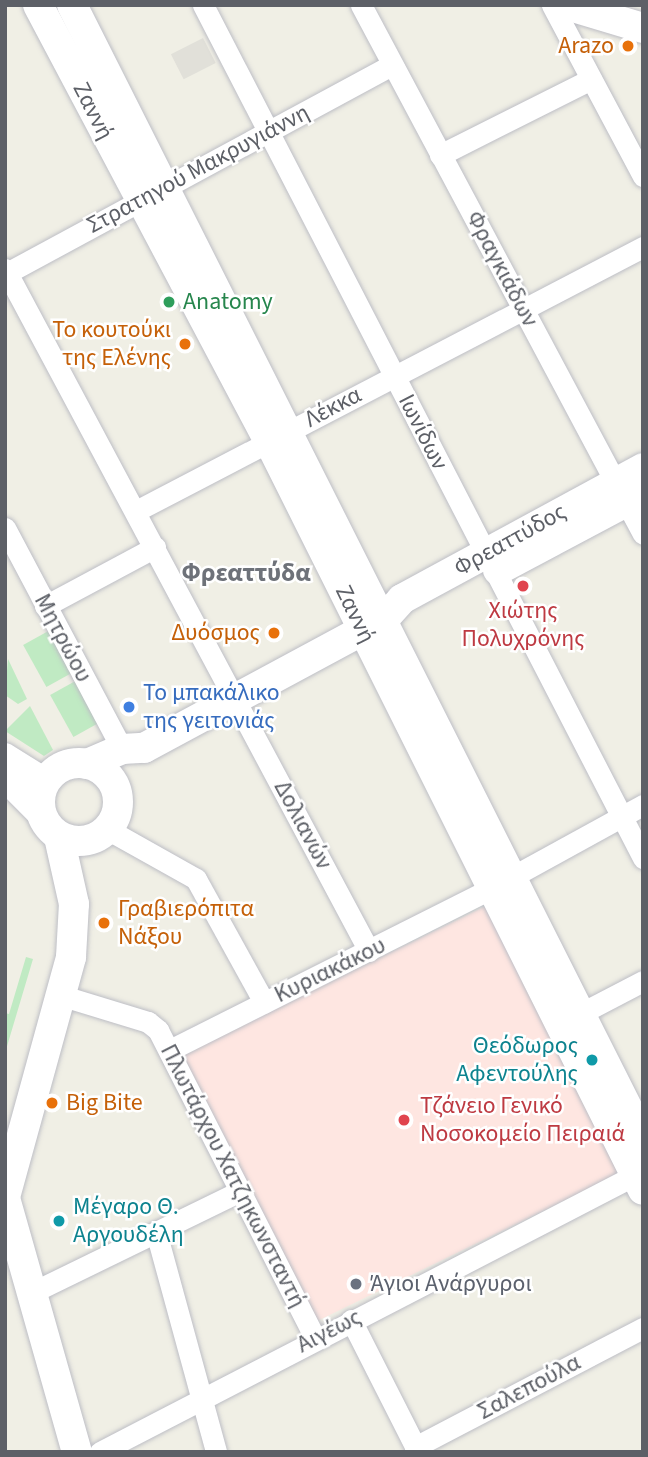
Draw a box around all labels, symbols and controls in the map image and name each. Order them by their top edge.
place label: Arazo [558,32,614,60]
marker: Arazo [620,38,636,54]
street label: Ζαννή [66,77,120,145]
street label: Στρατηγού Μακρυγιάννη [82,98,314,240]
street label: Φραγκιάδων [459,206,545,332]
place label: Anatomy [183,288,273,316]
marker: Anatomy [161,294,177,310]
place label: Το κουτούκι της Ελένης [52,316,171,372]
marker: Το κουτούκι της Ελένης [177,336,193,352]
street label: Λέκκα [300,380,366,434]
street label: Ιωνίδων [392,389,454,475]
street label: Φρεαττύδος [449,497,571,583]
district label: Φρεαττύδα [181,557,311,589]
marker: Χιώτης Πολυχρόνης [515,578,531,594]
street label: Ζαννή [329,580,381,648]
street label: Μητρώου [28,589,98,687]
place label: Χιώτης Πολυχρόνης [461,597,585,653]
place label: Δυόσμος [171,619,260,647]
marker: Δυόσμος [266,625,282,641]
place label: Το μπακάλικο της γειτονιάς [143,679,280,735]
marker: Το μπακάλικο της γειτονιάς [121,699,137,715]
street label: Δολιανών [268,776,338,874]
place label: Γραβιερόπιτα Νάξου [118,895,254,951]
marker: Γραβιερόπιτα Νάξου [96,915,112,931]
street label: Κυριακάκου [270,931,390,1009]
place label: Θεόδωρος Αφεντούλης [456,1032,578,1088]
street label: Πλωτάρχου Χατζηκωνσταντή [154,1039,312,1313]
marker: Θεόδωρος Αφεντούλης [584,1052,600,1068]
place label: Big Bite [66,1089,143,1117]
place label: Τζάνειο Γενικό Νοσοκομείο Πειραιά [420,1092,625,1148]
marker: Big Bite [44,1095,60,1111]
marker: Τζάνειο Γενικό Νοσοκομείο Πειραιά [394,1110,414,1130]
place label: Μέγαρο Θ. Αργουδέλη [73,1193,184,1249]
marker: Μέγαρο Θ. Αργουδέλη [51,1213,67,1229]
place label: Άγιοι Ανάργυροι [370,1270,532,1298]
marker: Άγιοι Ανάργυροι [348,1276,364,1292]
street label: Αιγέως [292,1303,366,1359]
street label: Σαλεπούλα [473,1348,585,1426]

